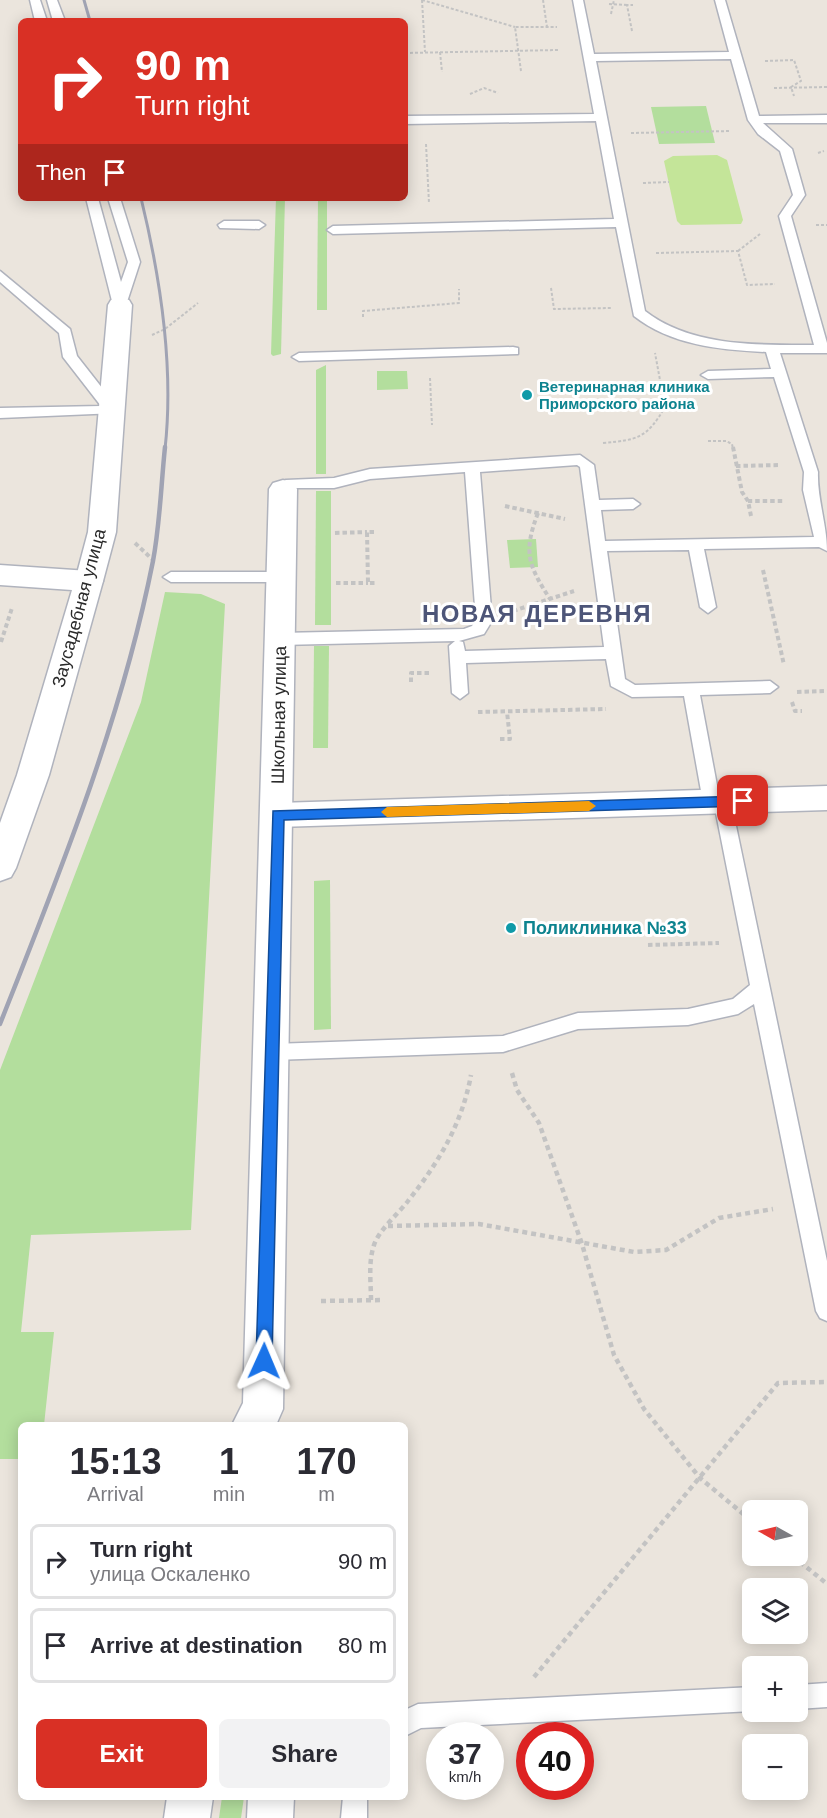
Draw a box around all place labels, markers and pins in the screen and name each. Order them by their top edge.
place label: Ветеринарная клиника Приморского района [539,378,710,412]
marker: Ветеринарная клиника Приморского района [520,388,534,402]
pin [717,775,768,826]
place label: Поликлиника №33 [523,918,687,938]
marker: Поликлиника №33 [504,921,518,935]

